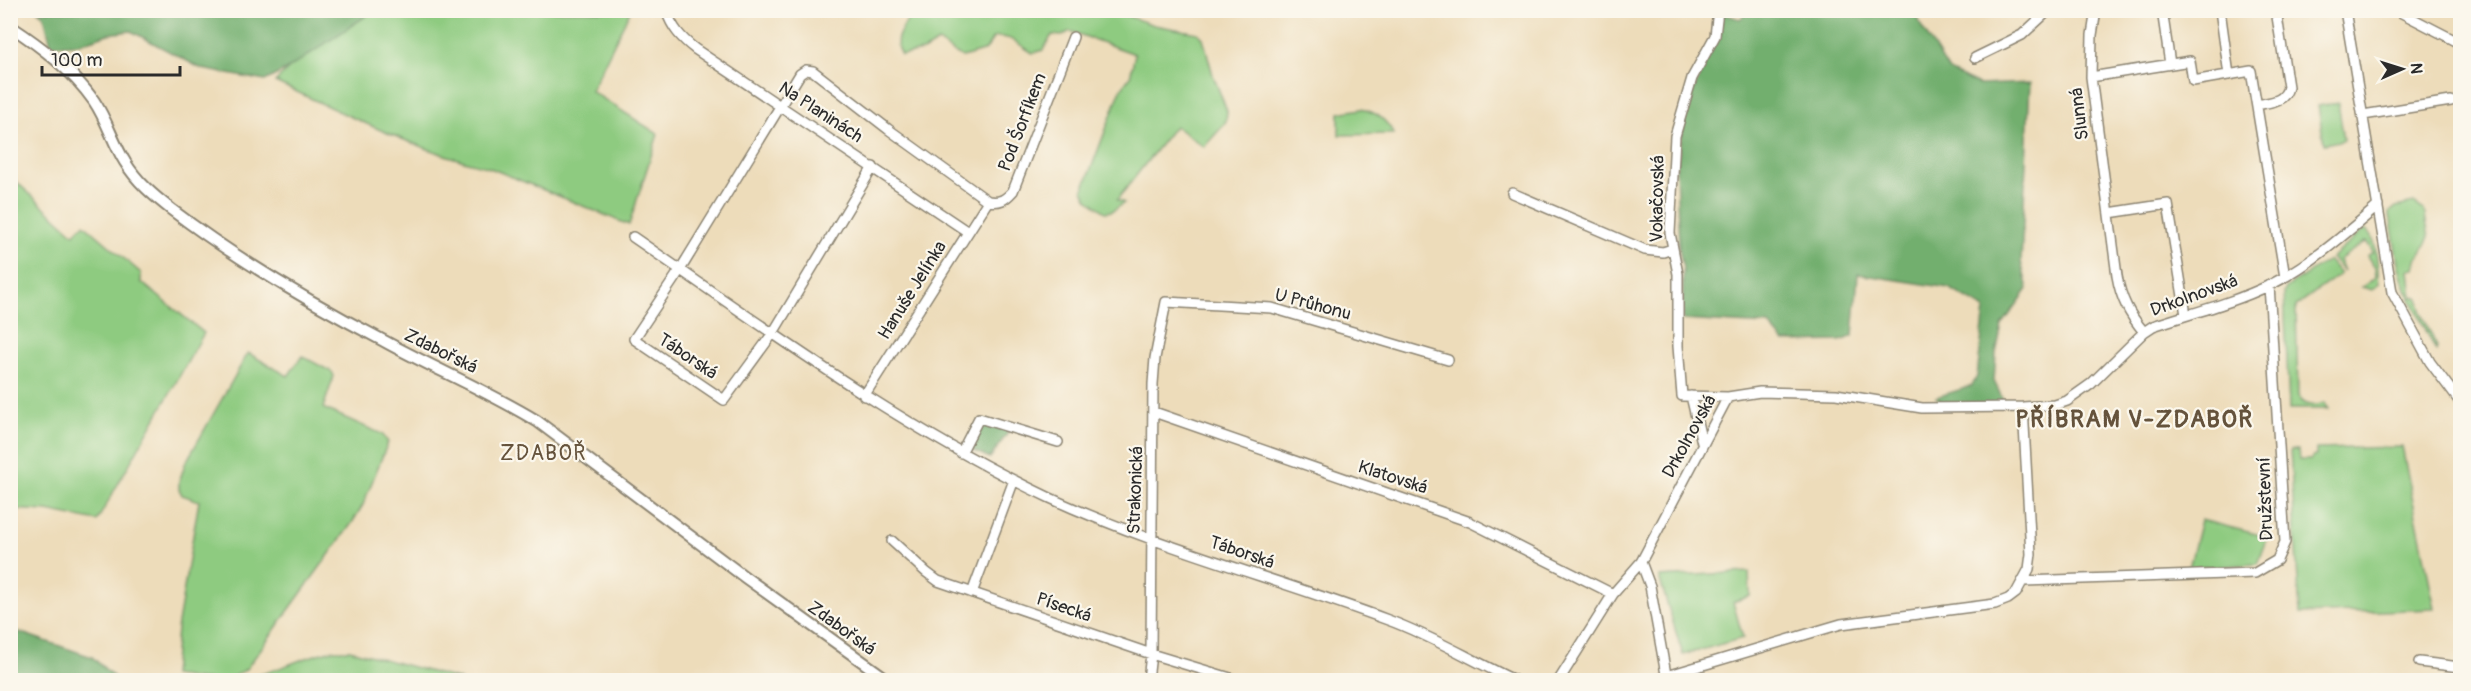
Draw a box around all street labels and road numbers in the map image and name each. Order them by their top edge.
street label: Pod Šorfíkem [992,69,1052,175]
street label: Na Planinách [774,77,867,148]
street label: Slunná [2065,86,2094,141]
street label: Vokačovská [1645,155,1670,243]
street label: Hanuše Jelínka [873,237,952,344]
street label: Drkolnovská [2147,269,2241,322]
street label: U Průhonu [1272,283,1354,326]
street label: Zdabořská [400,324,481,379]
street label: Táborská [653,328,722,385]
street label: Drkolnovská [1657,391,1722,482]
street label: Strakonická [1122,446,1149,534]
street label: Klatovská [1355,455,1431,500]
street label: Družstevní [2253,457,2278,541]
street label: Táborská [1206,531,1277,574]
street label: Písecká [1033,587,1095,628]
street label: Zdabořská [803,596,880,661]

